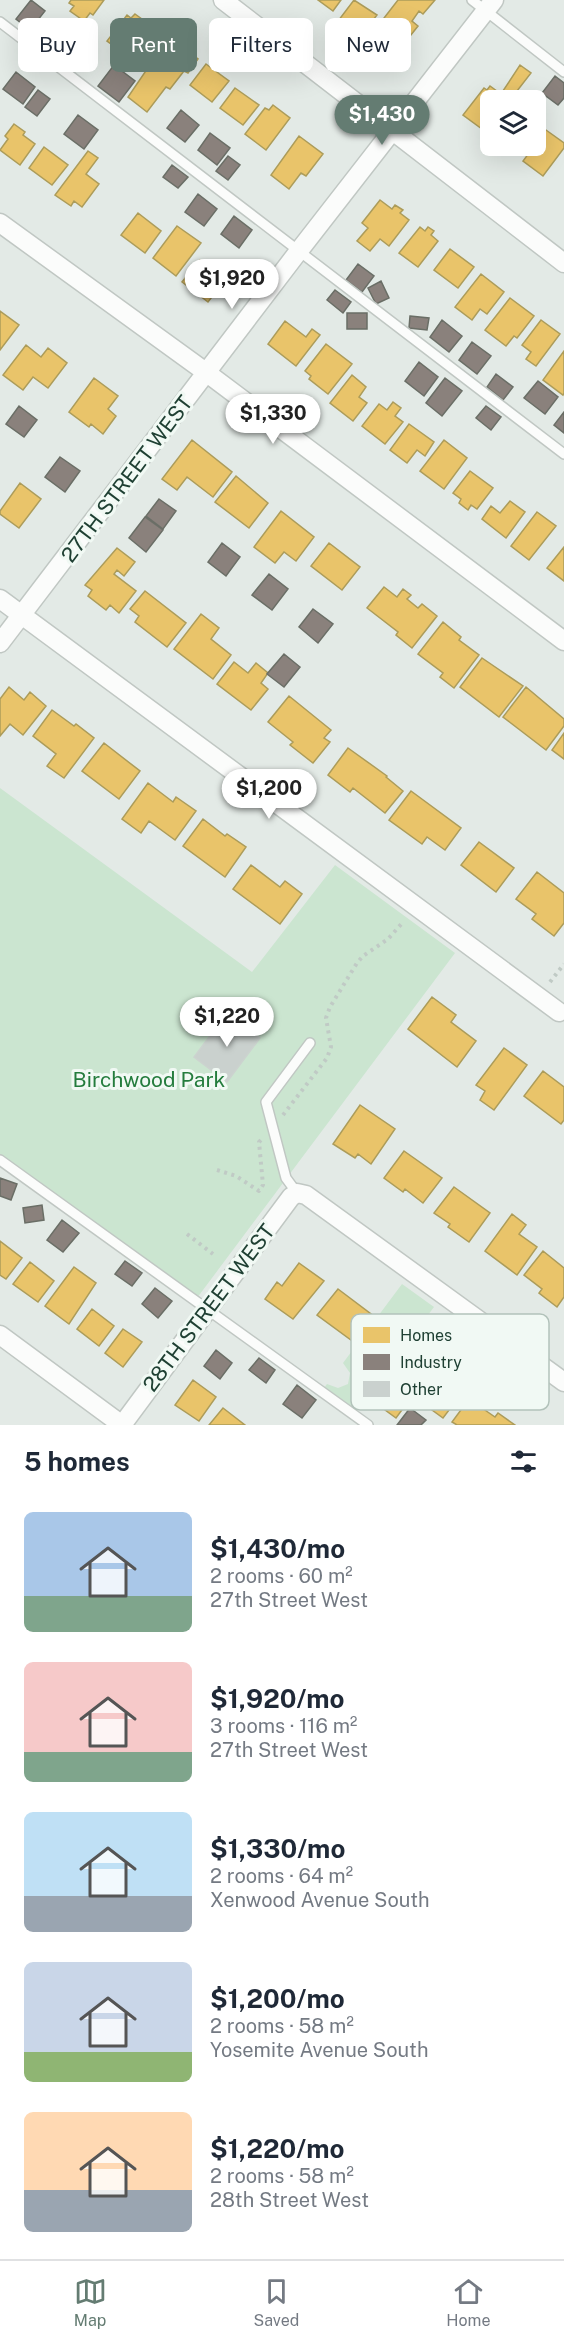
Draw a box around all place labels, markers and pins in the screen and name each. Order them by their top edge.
pin: $1,430 [333,95,431,146]
pin: $1,920 [183,259,281,310]
pin: $1,330 [224,394,322,445]
pin: $1,200 [220,769,318,820]
pin: $1,220 [178,997,276,1048]

